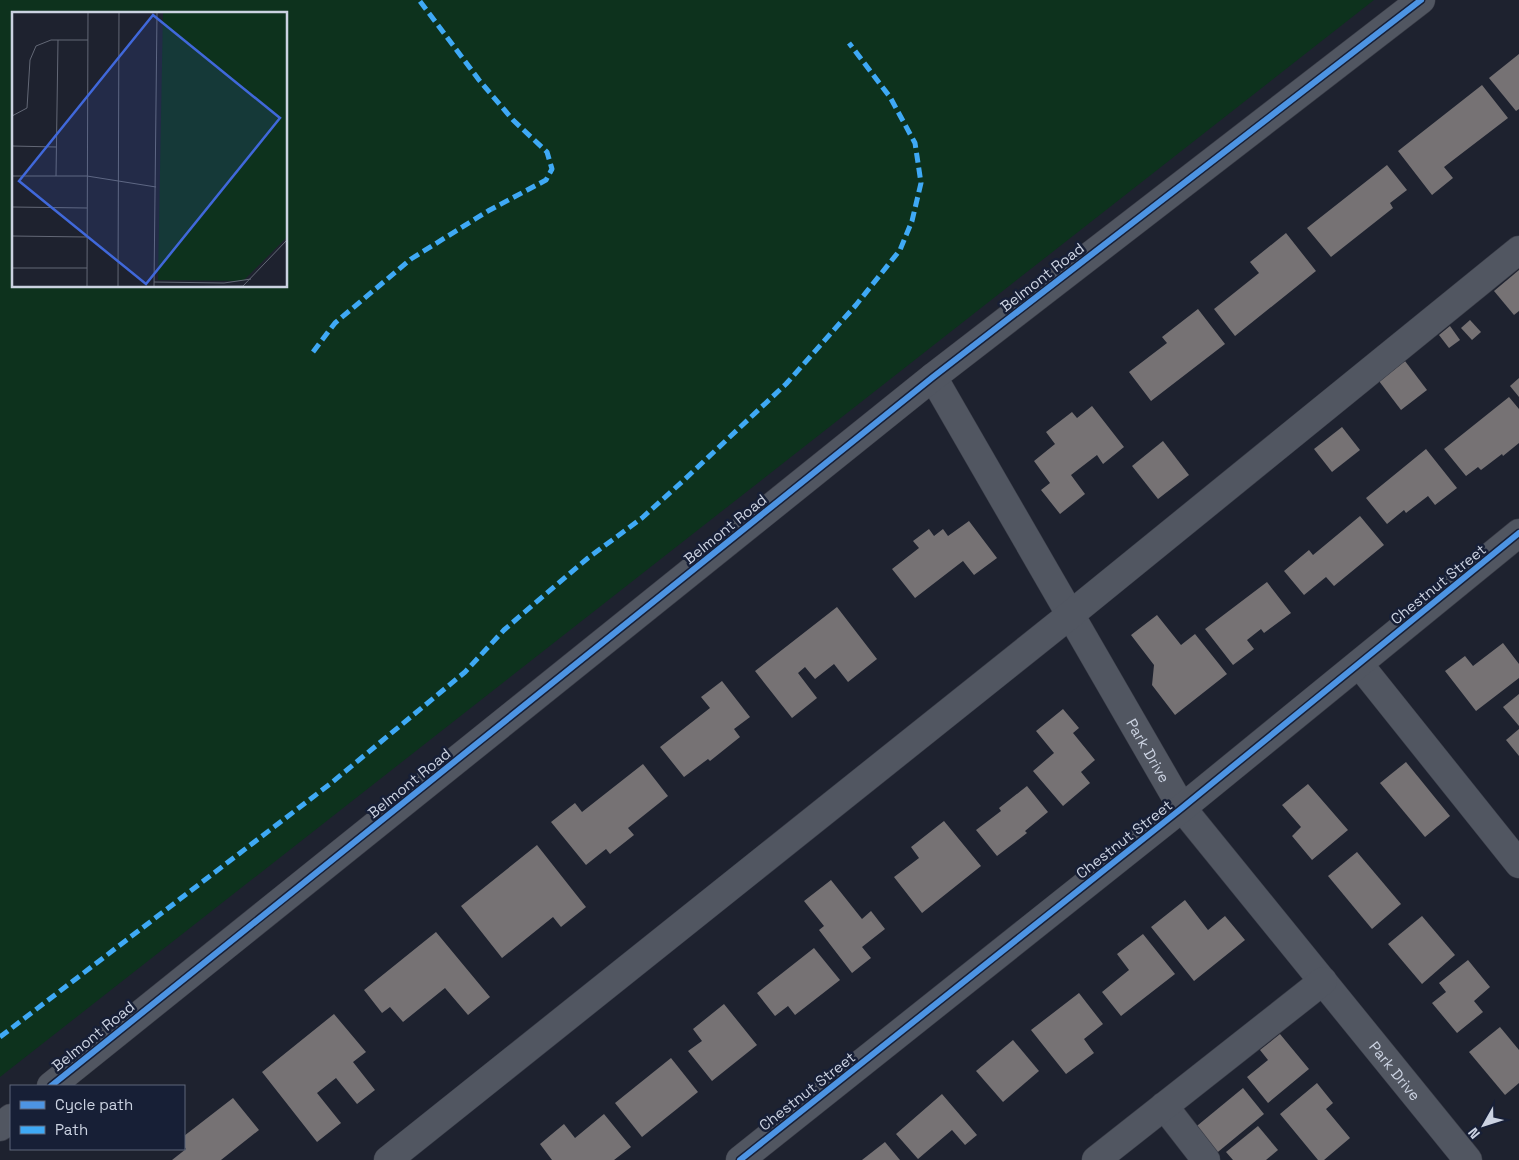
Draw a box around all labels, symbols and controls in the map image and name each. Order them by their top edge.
inset map [12,12,288,288]
street label: Belmont Road [996,238,1088,316]
street label: Belmont Road [680,490,770,568]
street label: Chestnut Street [1386,540,1490,628]
street label: Park Drive [1123,715,1175,786]
street label: Belmont Road [364,744,454,822]
street label: Chestnut Street [1072,795,1176,883]
street label: Belmont Road [48,997,138,1075]
street label: Park Drive [1366,1037,1425,1104]
street label: Chestnut Street [755,1047,859,1135]
legend [10,1085,185,1150]
text: Cycle path [55,1095,133,1114]
north arrow [1459,1100,1509,1150]
text: Path [55,1120,88,1139]
text: N [1464,1124,1484,1142]

